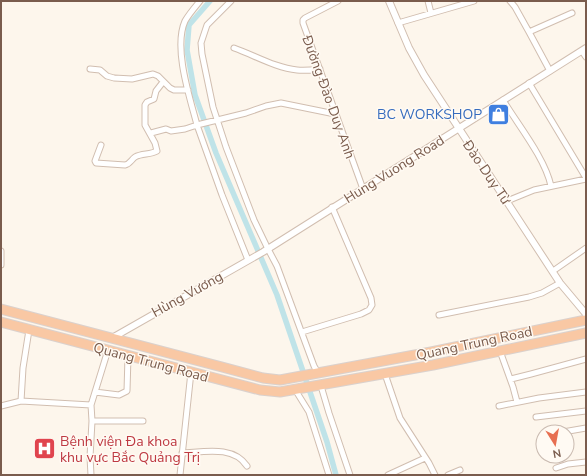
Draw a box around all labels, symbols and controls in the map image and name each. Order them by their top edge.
street label: Đường Đào Duy Anh [297,32,360,162]
shop icon: BC WORKSHOP [485,101,511,127]
place label: BC WORKSHOP [377,105,482,124]
street label: Hung Vuong Road [340,131,448,208]
street label: Đào Duy Từ [458,136,516,209]
street label: Hùng Vương [148,267,226,322]
street label: Quang Trung Road [414,322,534,365]
street label: Quang Trung Road [91,338,210,387]
north arrow [535,424,575,464]
place label: Bệnh viện Đa khoa khu vực Bắc Quảng Trị [60,432,200,467]
hospital icon: Bệnh viện Đa khoa khu vực Bắc Quảng Trị [31,436,57,462]
text: N [551,445,562,461]

